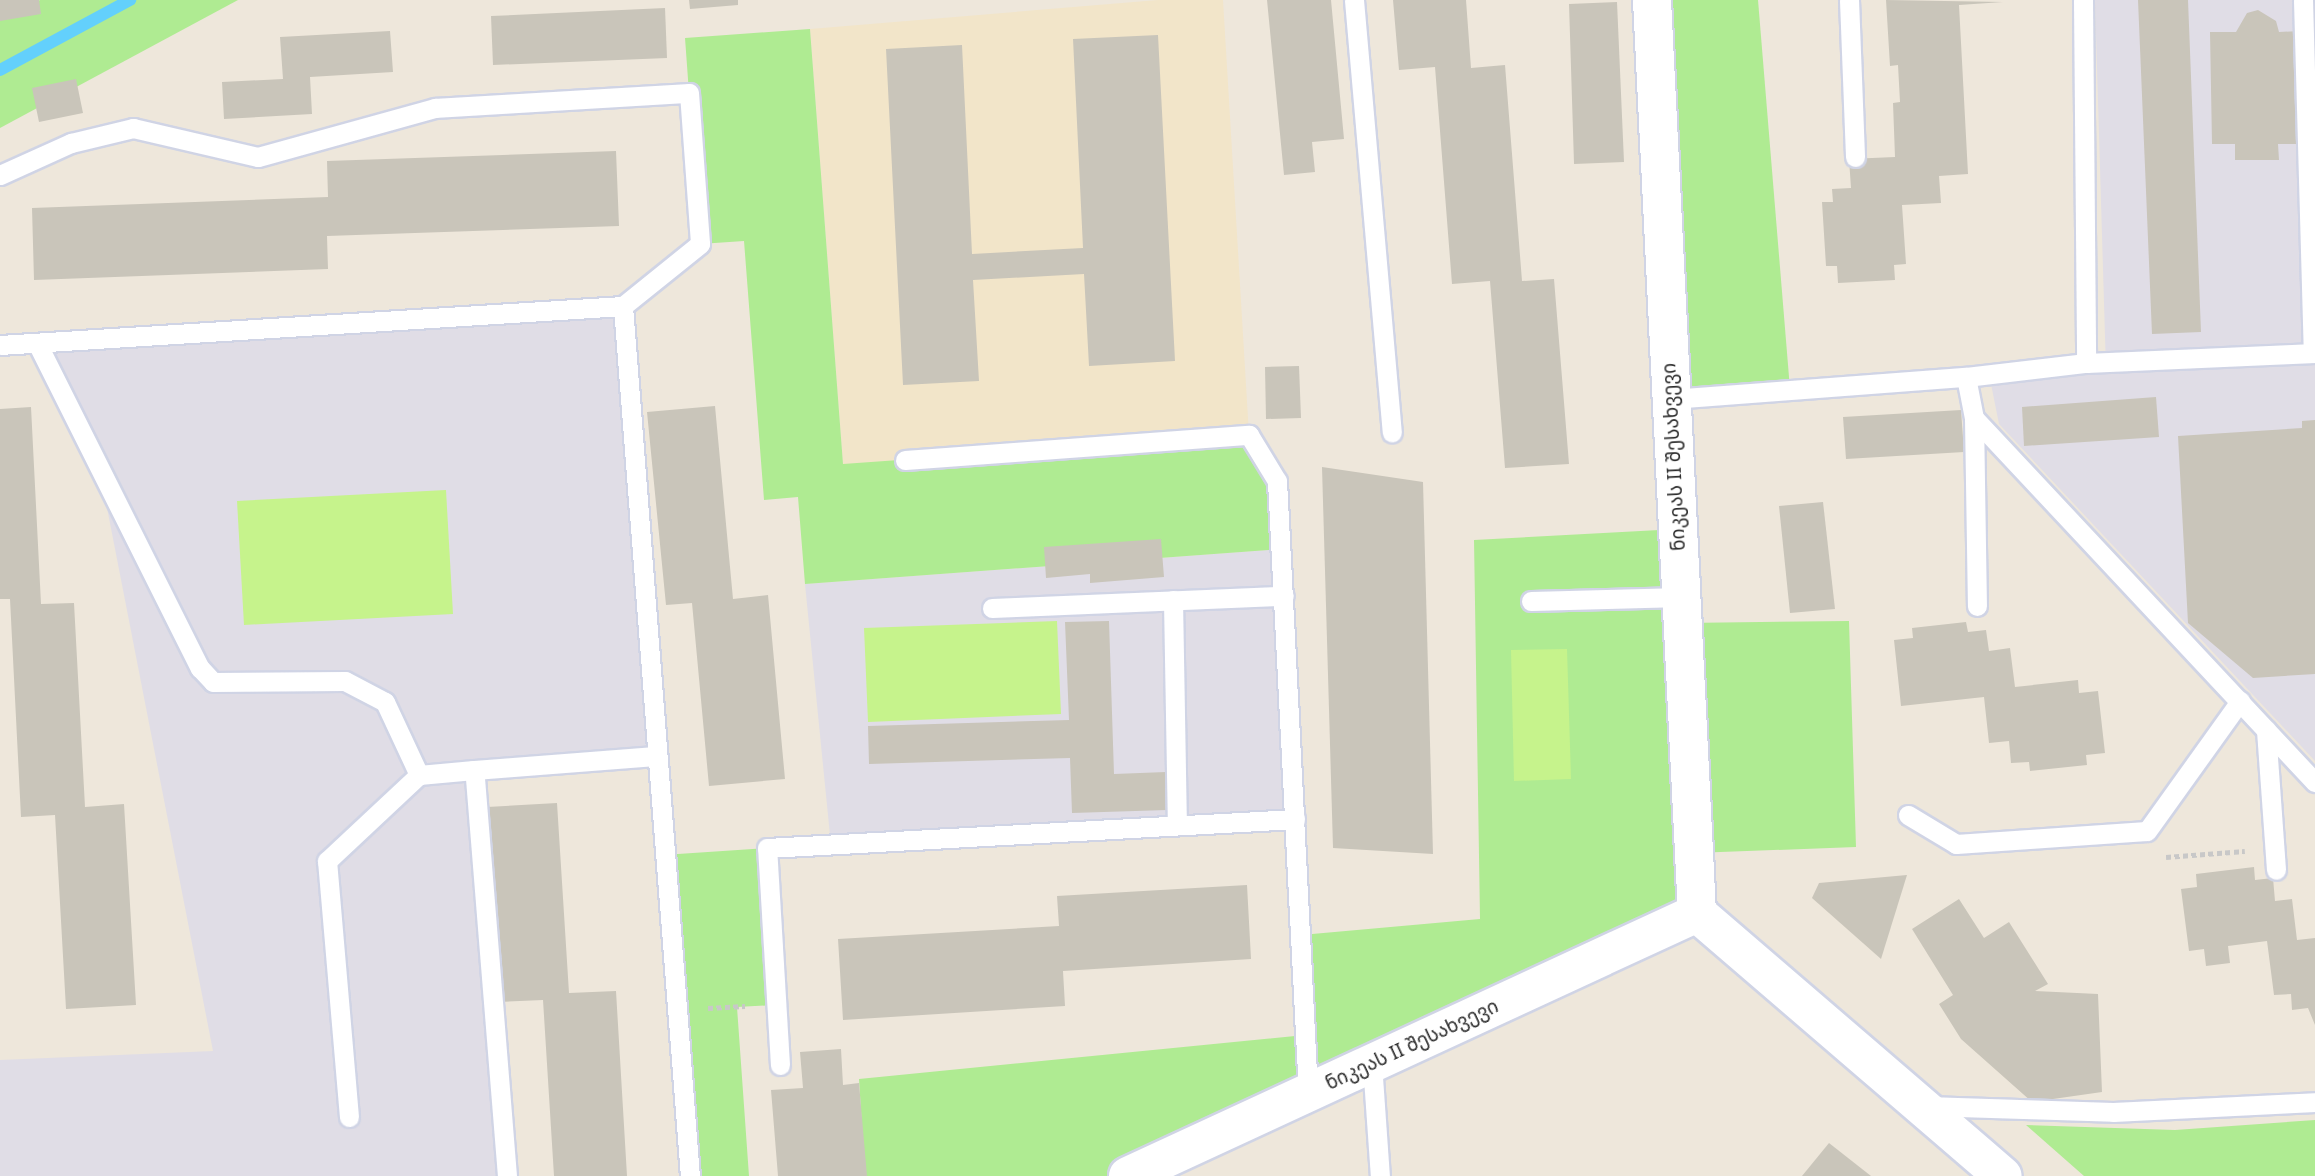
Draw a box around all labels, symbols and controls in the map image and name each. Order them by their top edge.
street label: ნიკეას II შესახვევი [1658,362,1690,552]
street label: ნიკეას II შესახვევი [1322,995,1502,1095]

